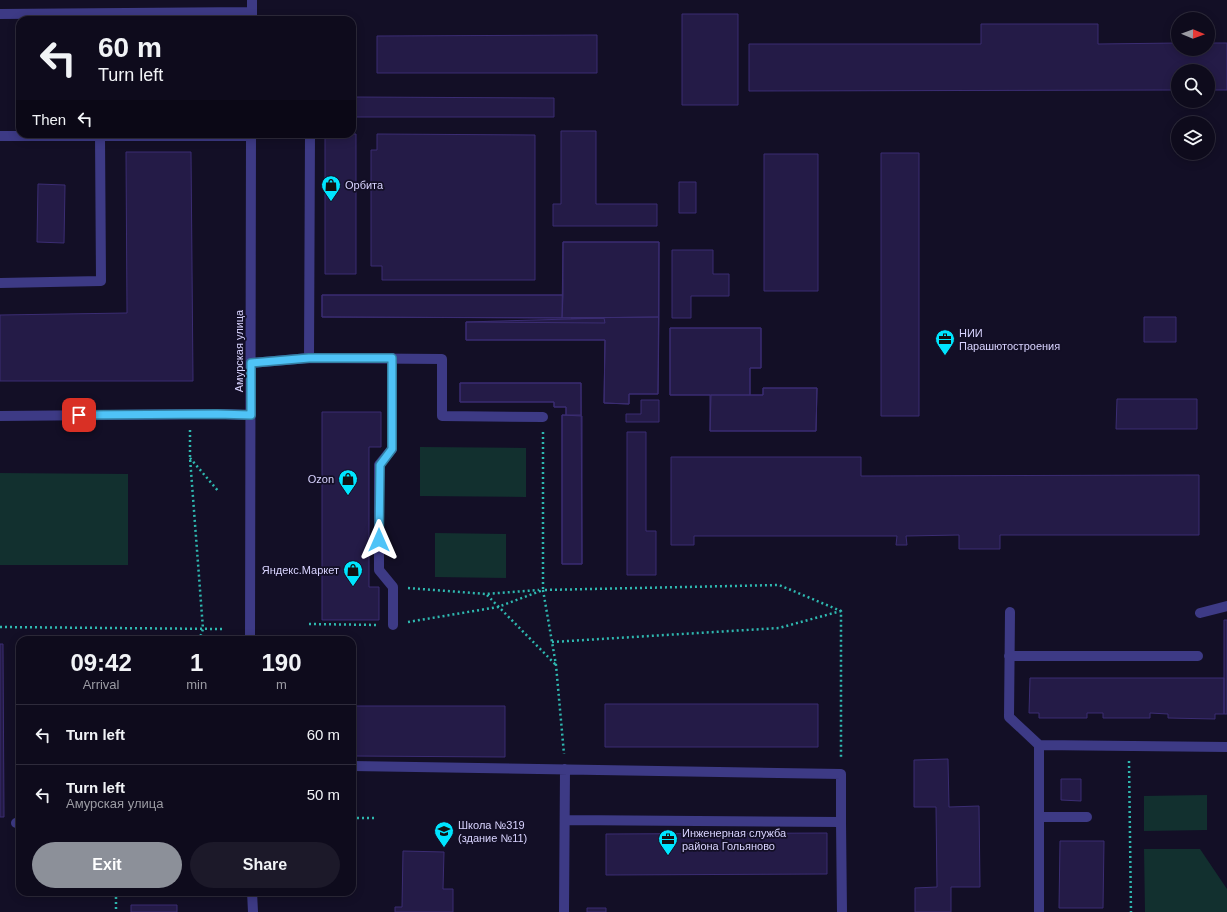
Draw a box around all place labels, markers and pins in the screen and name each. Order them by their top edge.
shop icon: Орбита [320,174,342,202]
place label: Орбита [345,179,384,191]
place label: НИИ Парашютостроения [959,327,1060,352]
office icon: НИИ Парашютостроения [934,328,956,356]
pin [62,398,96,432]
shop icon: Ozon [337,468,359,496]
place label: Ozon [308,473,334,485]
shop icon: Яндекс.Маркет [342,559,364,587]
place label: Яндекс.Маркет [262,564,339,576]
place label: Школа №319 (здание №11) [458,819,527,844]
school or university icon: Школа №319 (здание №11) [433,820,455,848]
place label: Инженерная служба района Гольяново [682,827,787,852]
office icon: Инженерная служба района Гольяново [657,828,679,856]

